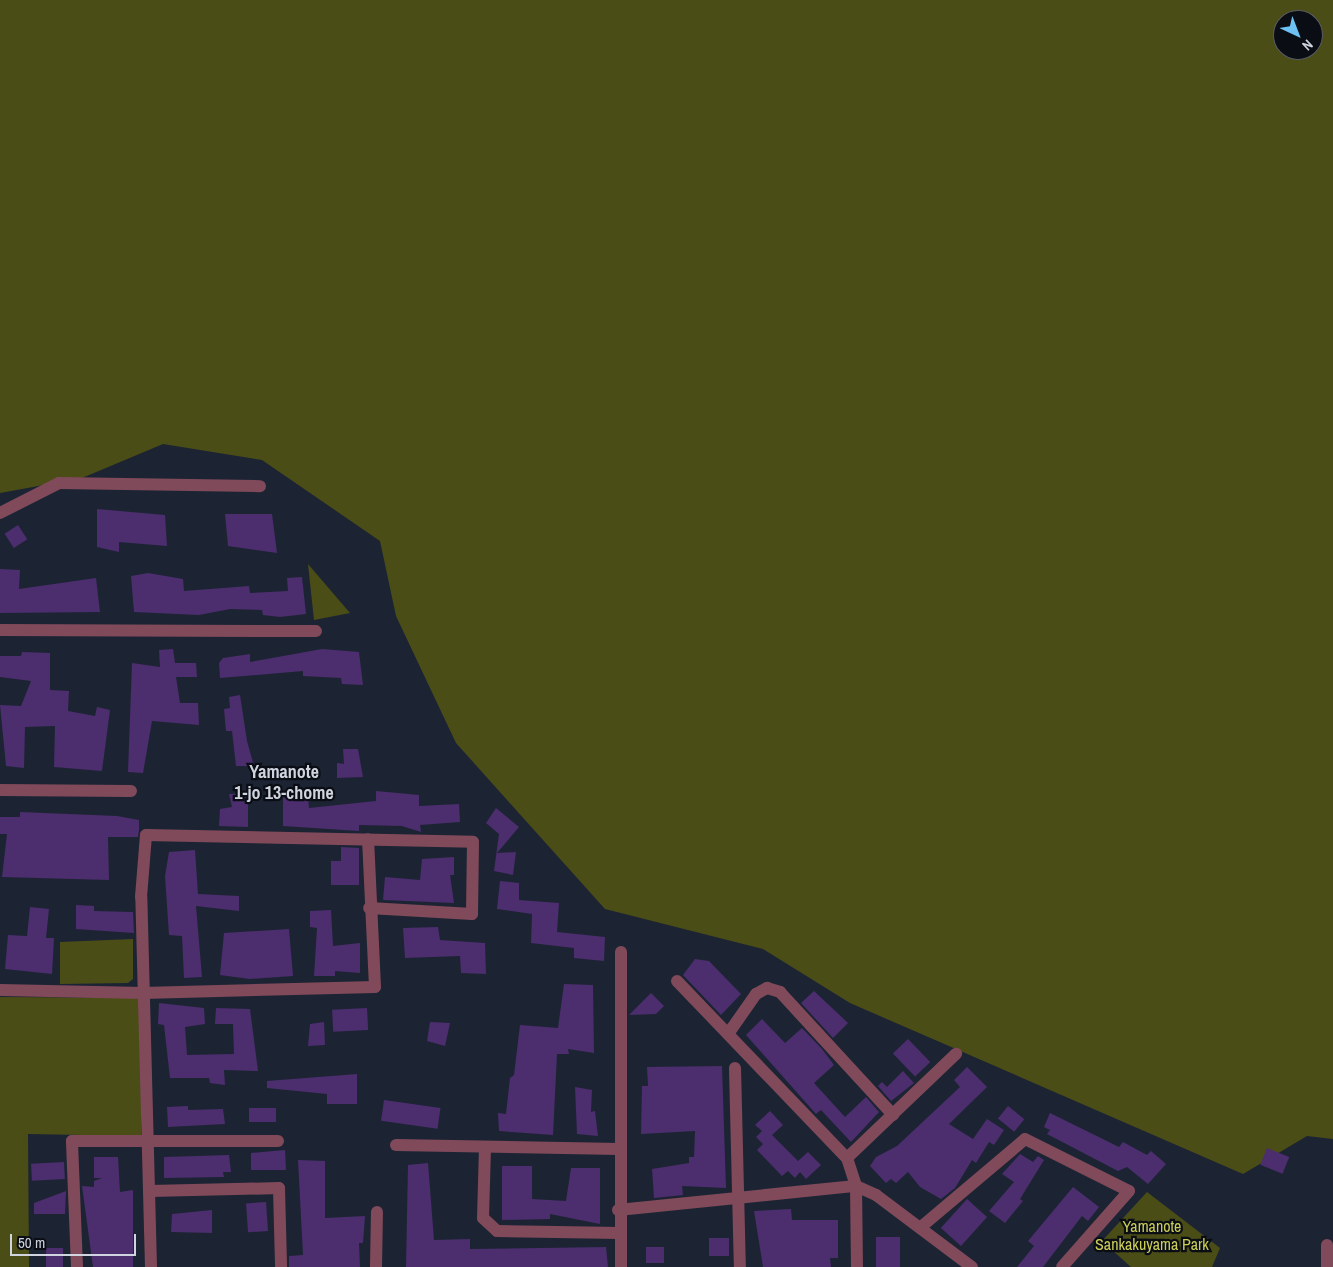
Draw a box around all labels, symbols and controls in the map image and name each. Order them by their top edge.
north arrow [1273,10,1323,60]
text: N [1298,36,1317,55]
district label: Yamanote 1-jo 13-chome [234,762,334,804]
park label: Yamanote Sankakuyama Park [1095,1216,1209,1254]
scale bar [12,1224,139,1256]
text: 50 m [18,1232,45,1253]

